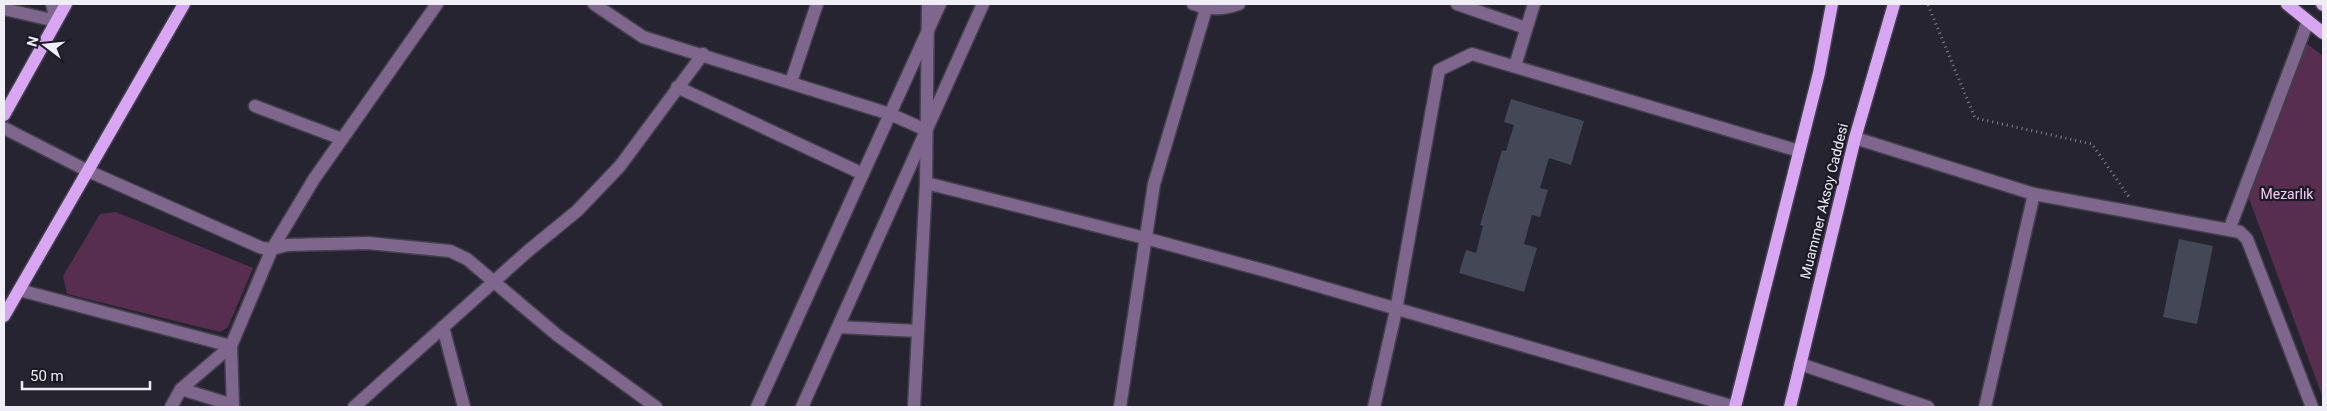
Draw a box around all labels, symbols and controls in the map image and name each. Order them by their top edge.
north arrow [20,20,70,70]
text: N [23,34,42,48]
street label: Muammer Aksoy Caddesi [1797,122,1851,280]
park label: Mezarlık [2261,186,2314,202]
scale bar [22,358,150,390]
text: 50 m [30,367,64,385]

